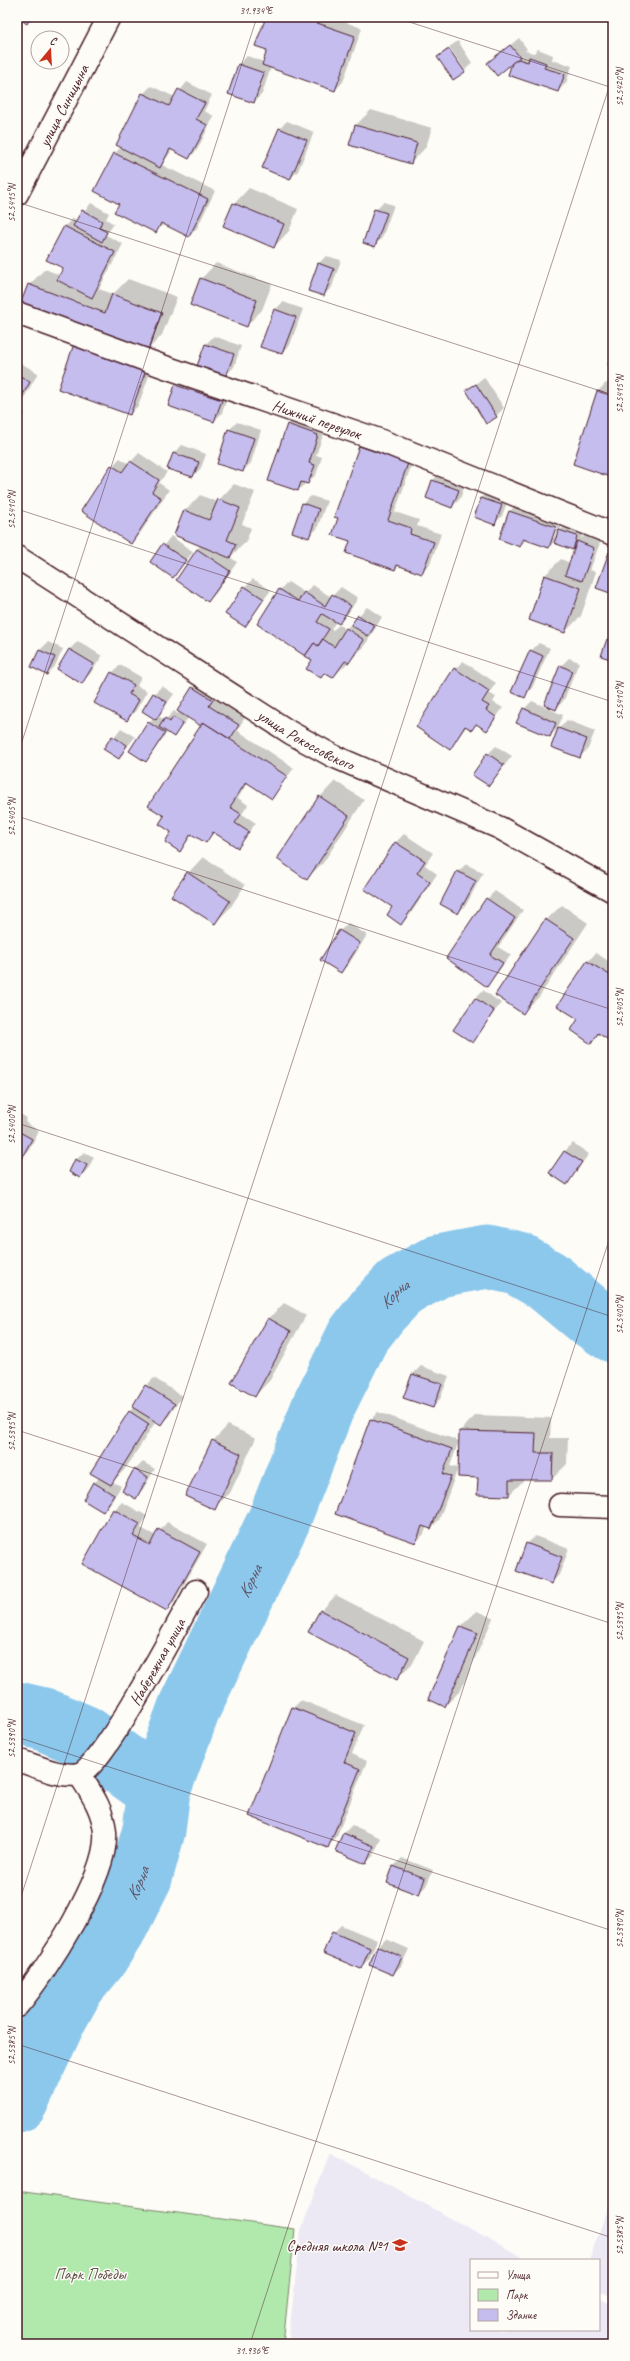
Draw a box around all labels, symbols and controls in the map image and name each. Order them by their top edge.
text: 31.934°E [240,4,274,17]
north arrow [30,30,70,70]
text: С [48,33,59,48]
street label: улица Синицына [34,60,94,151]
text: 52.5420°N [613,66,626,106]
text: 52.5415°N [5,182,18,222]
text: 52.5415°N [613,373,626,413]
street label: Нижний переулок [270,395,365,445]
text: 52.5410°N [5,489,18,529]
text: 52.5410°N [613,680,626,720]
street label: улица Рокоссовского [253,705,359,776]
text: 52.5405°N [5,796,18,836]
text: 52.5405°N [613,987,626,1027]
text: 52.5400°N [5,1104,18,1144]
water label: Корна [375,1273,414,1313]
text: 52.5400°N [613,1294,626,1334]
text: 52.5395°N [5,1411,18,1451]
water label: Корна [233,1560,268,1601]
text: 52.5395°N [613,1601,626,1641]
street label: Набережная улица [125,1614,191,1709]
text: 52.5390°N [5,1718,18,1758]
water label: Корна [121,1863,155,1903]
text: 52.5390°N [613,1908,626,1948]
text: 52.5385°N [5,2025,18,2065]
text: 52.5385°N [613,2215,626,2255]
place label: Средняя школа №1 [287,2236,389,2256]
school or university icon: Средняя школа №1 [391,2236,409,2254]
legend [470,2259,600,2331]
park label: Парк Победы [54,2264,127,2284]
text: Улица [506,2267,531,2283]
text: Парк [506,2287,529,2303]
text: Здание [506,2307,537,2323]
text: 31.936°E [236,2344,270,2357]

